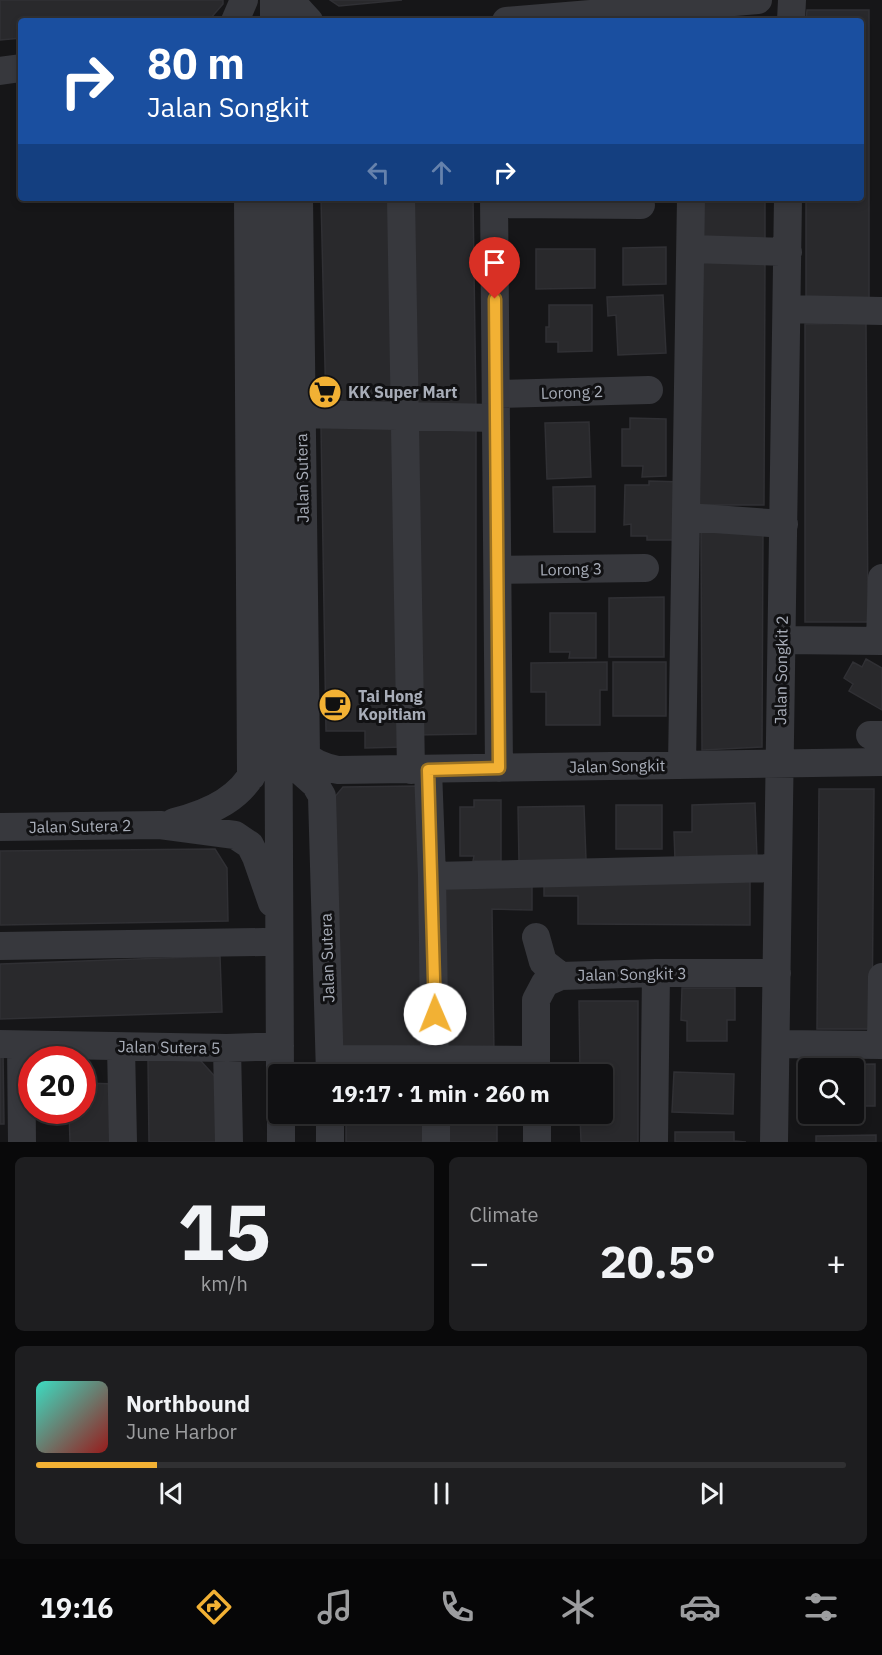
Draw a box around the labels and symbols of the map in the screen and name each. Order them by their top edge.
pin [469,237,520,299]
supermarket icon: KK Super Mart [307,374,343,410]
street label: Lorong 2 [540,381,604,403]
place label: KK Super Mart [348,382,457,402]
street label: Jalan Sutera [291,433,313,523]
street label: Lorong 3 [540,558,602,580]
street label: Jalan Songkit 2 [770,615,792,725]
place label: Tai Hong Kopitiam [358,686,426,724]
cafe icon: Tai Hong Kopitiam [317,687,353,723]
street label: Jalan Songkit [569,755,665,777]
street label: Jalan Sutera 2 [28,815,132,837]
street label: Jalan Sutera [315,912,339,1003]
street label: Jalan Songkit 3 [577,963,687,985]
position arrow [403,982,467,1046]
street label: Jalan Sutera 5 [117,1036,221,1058]
speed limit sign: 20 [18,1046,96,1124]

